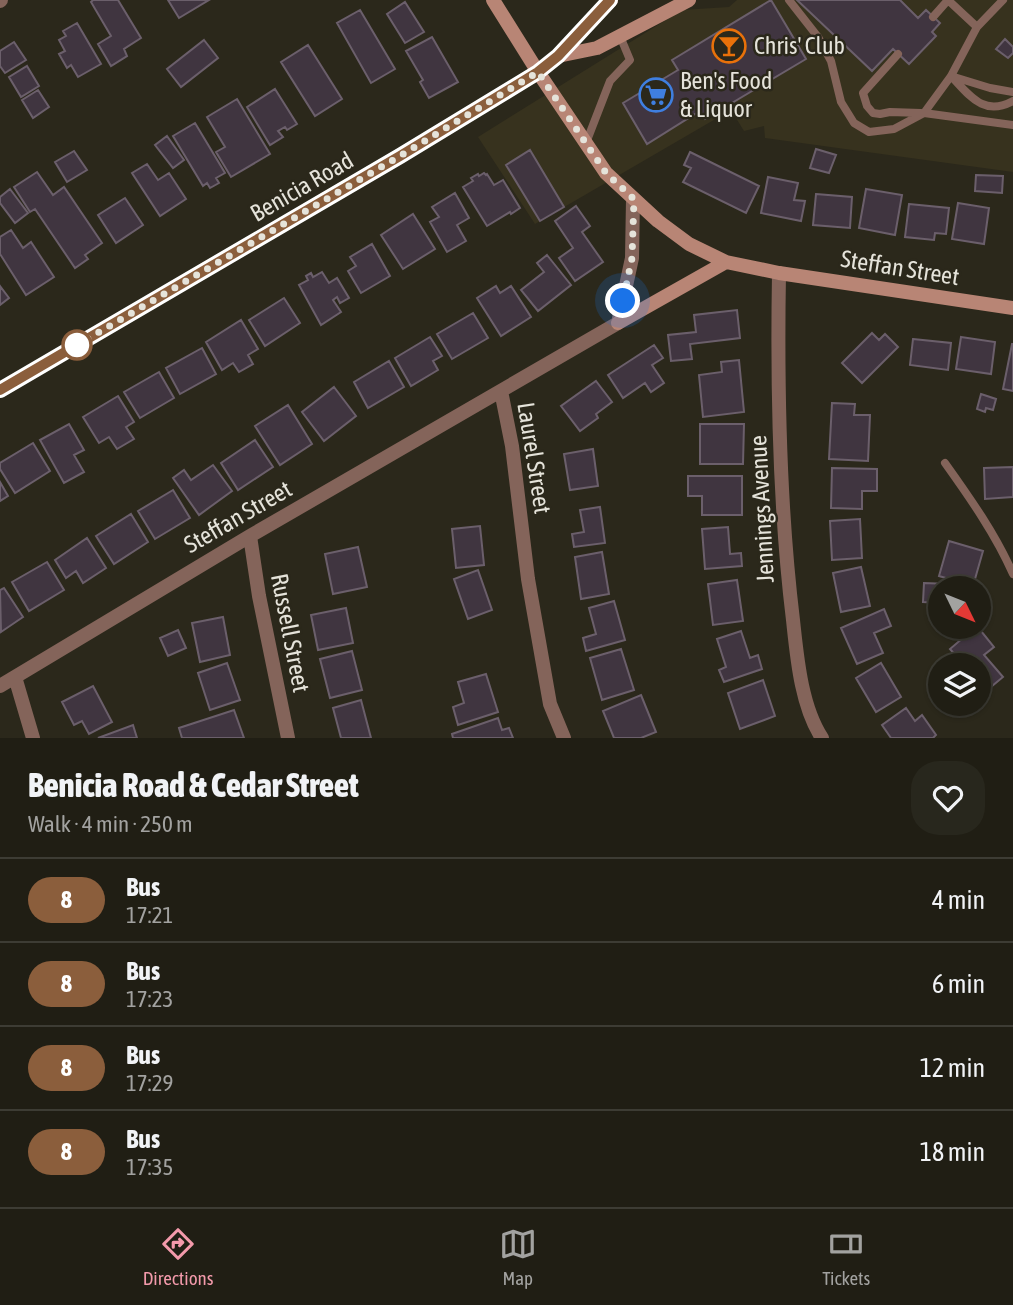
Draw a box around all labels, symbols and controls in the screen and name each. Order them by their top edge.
bar icon: Chris' Club [710,27,748,65]
place label: Chris' Club [754,32,845,59]
place label: Ben's Food & Liquor [680,67,772,122]
supermarket icon: Ben's Food & Liquor [637,76,675,114]
street label: Benicia Road [246,146,358,227]
street label: Steffan Street [839,245,961,290]
your location [605,283,640,318]
unlabelled marker [62,330,92,360]
street label: Laurel Street [512,400,557,516]
street label: Jennings Avenue [744,435,779,583]
street label: Steffan Street [179,475,296,558]
street label: Russell Street [266,571,315,695]
north arrow [928,576,990,639]
map controls [928,576,991,716]
button: layers [928,653,991,716]
button: heart [911,761,985,835]
text: Benicia Road & Cedar Street [28,766,358,804]
text: Walk · 4 min · 250 m [28,811,192,837]
text: Bus [126,872,160,902]
text: 4 min [932,885,985,915]
text: 8 [61,886,72,913]
text: 17:21 [126,902,173,928]
text: Bus [126,956,160,986]
text: 6 min [932,969,985,999]
text: 8 [61,970,72,997]
text: 17:23 [126,986,173,1012]
text: Bus [126,1040,160,1070]
text: 12 min [920,1053,985,1083]
text: 8 [61,1054,72,1081]
text: 17:29 [126,1070,173,1096]
text: Bus [126,1124,160,1154]
text: 18 min [920,1137,985,1167]
text: 8 [61,1138,72,1165]
text: 17:35 [126,1154,173,1180]
tab: Directions [143,1225,214,1289]
tab: Map [499,1225,537,1289]
tab: Tickets [822,1225,870,1289]

